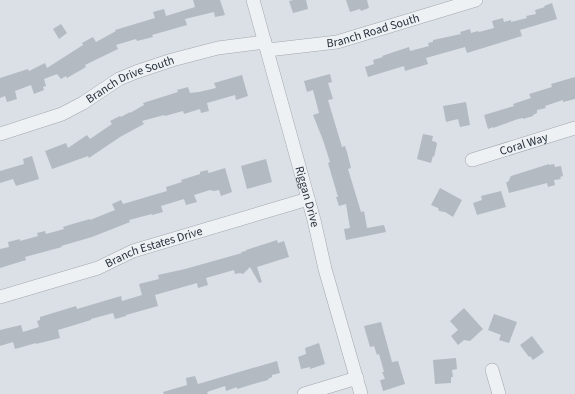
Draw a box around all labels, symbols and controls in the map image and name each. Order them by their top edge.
street label: Branch Road South [326,10,422,52]
street label: Branch Drive South [83,52,177,108]
street label: Coral Way [497,129,550,160]
street label: Riggan Drive [290,164,323,229]
street label: Branch Estates Drive [102,223,205,272]

